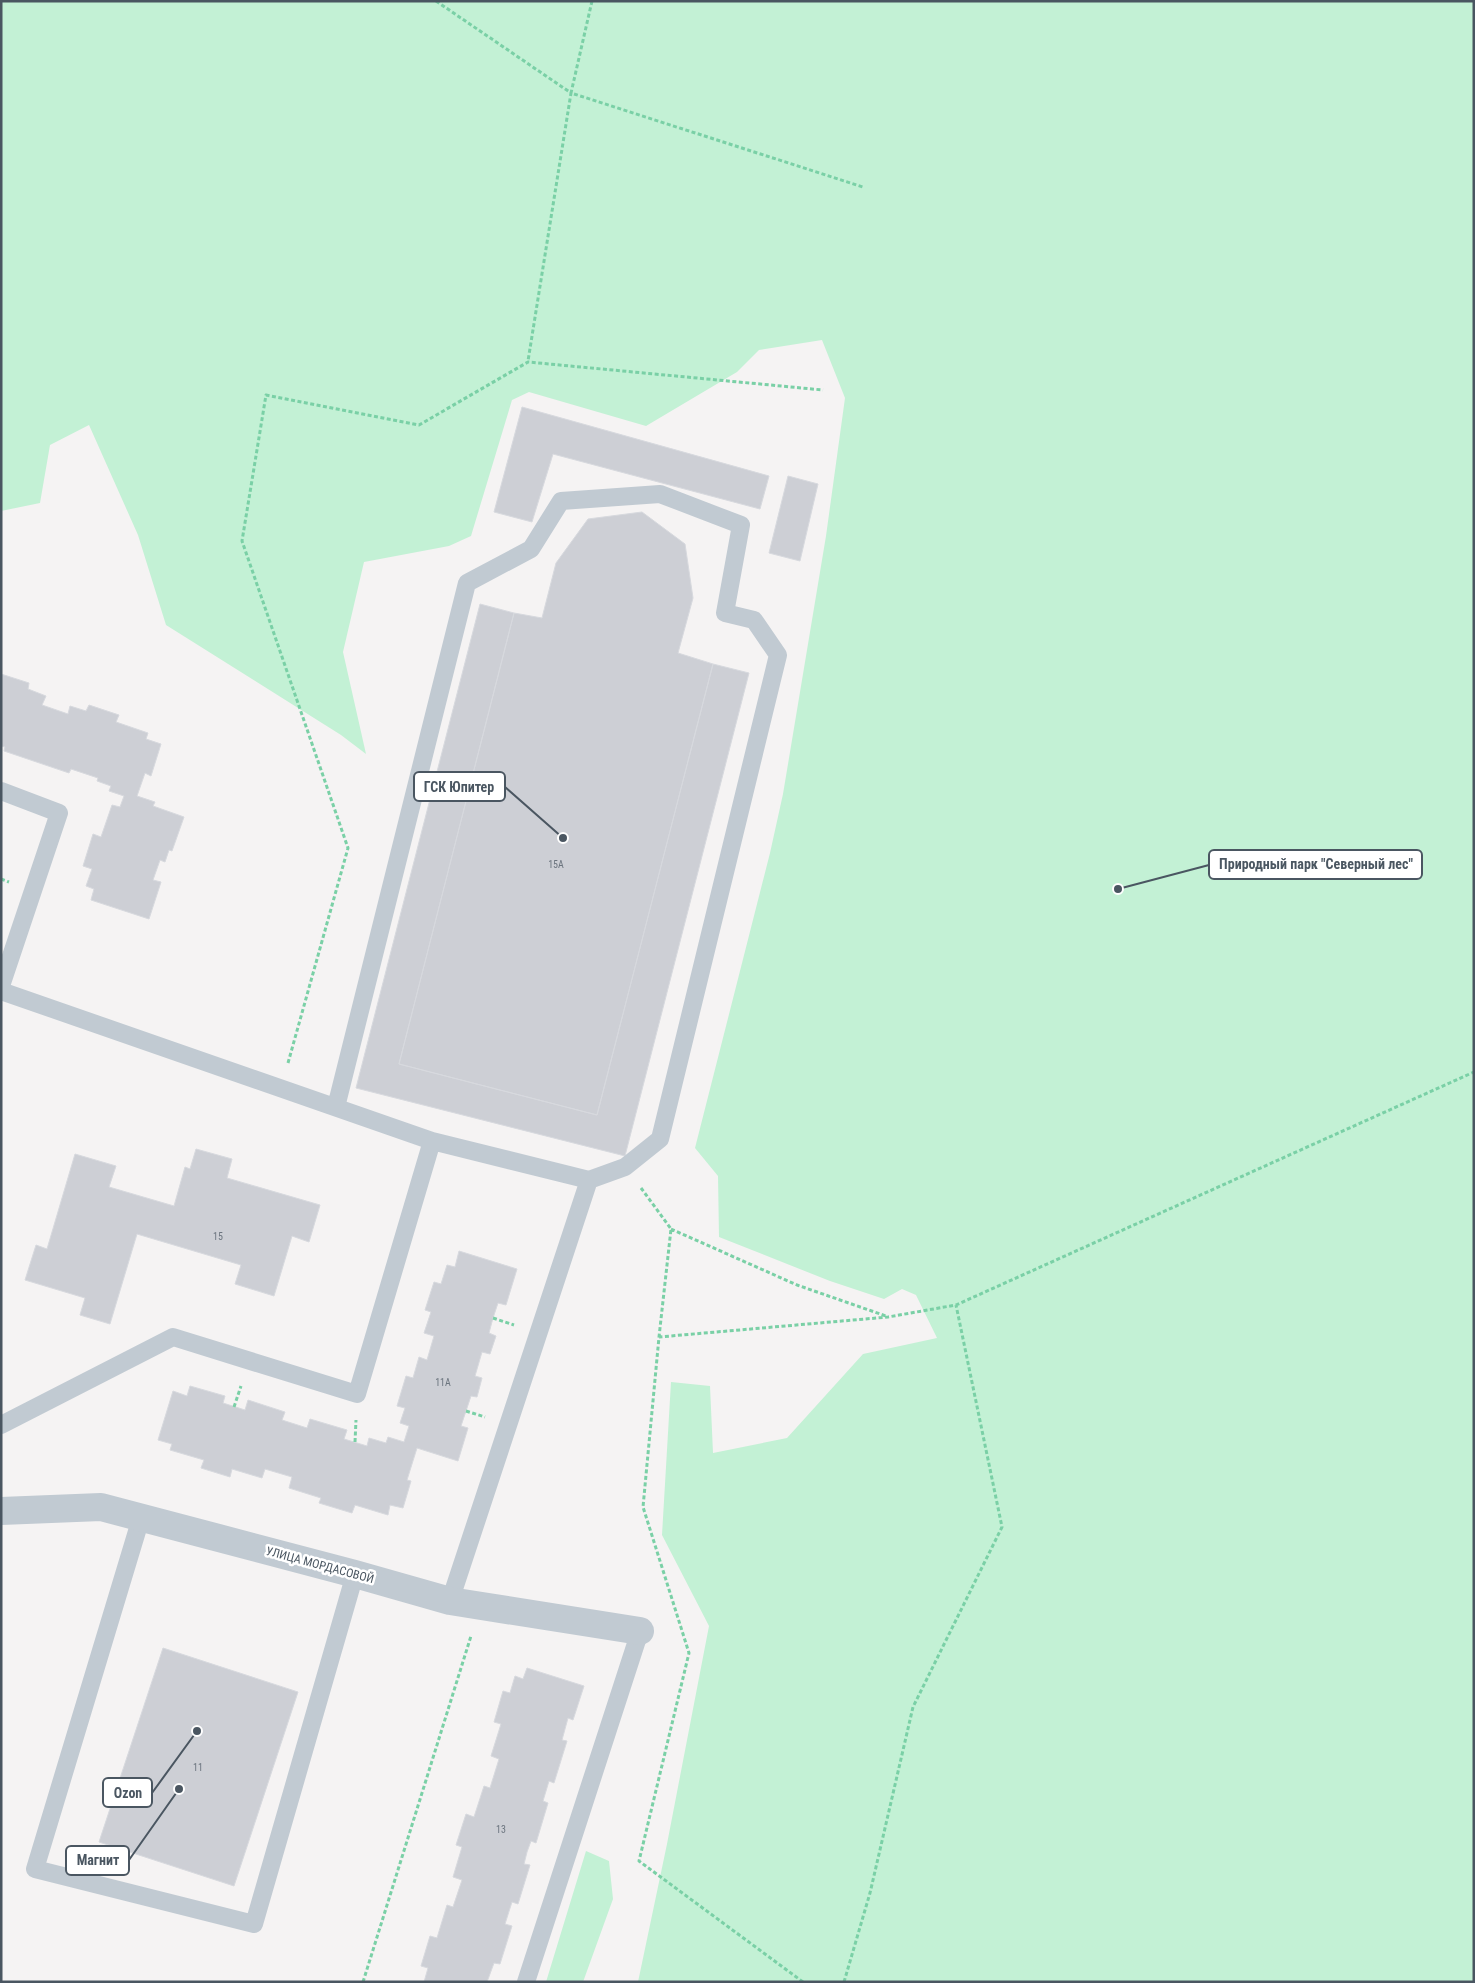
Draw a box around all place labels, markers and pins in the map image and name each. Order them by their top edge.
callout: ГСК Юпитер [414,772,505,801]
callout: Природный парк "Северный лес" [1209,850,1422,879]
callout: Ozon [103,1778,152,1807]
callout: Магнит [66,1846,129,1875]

